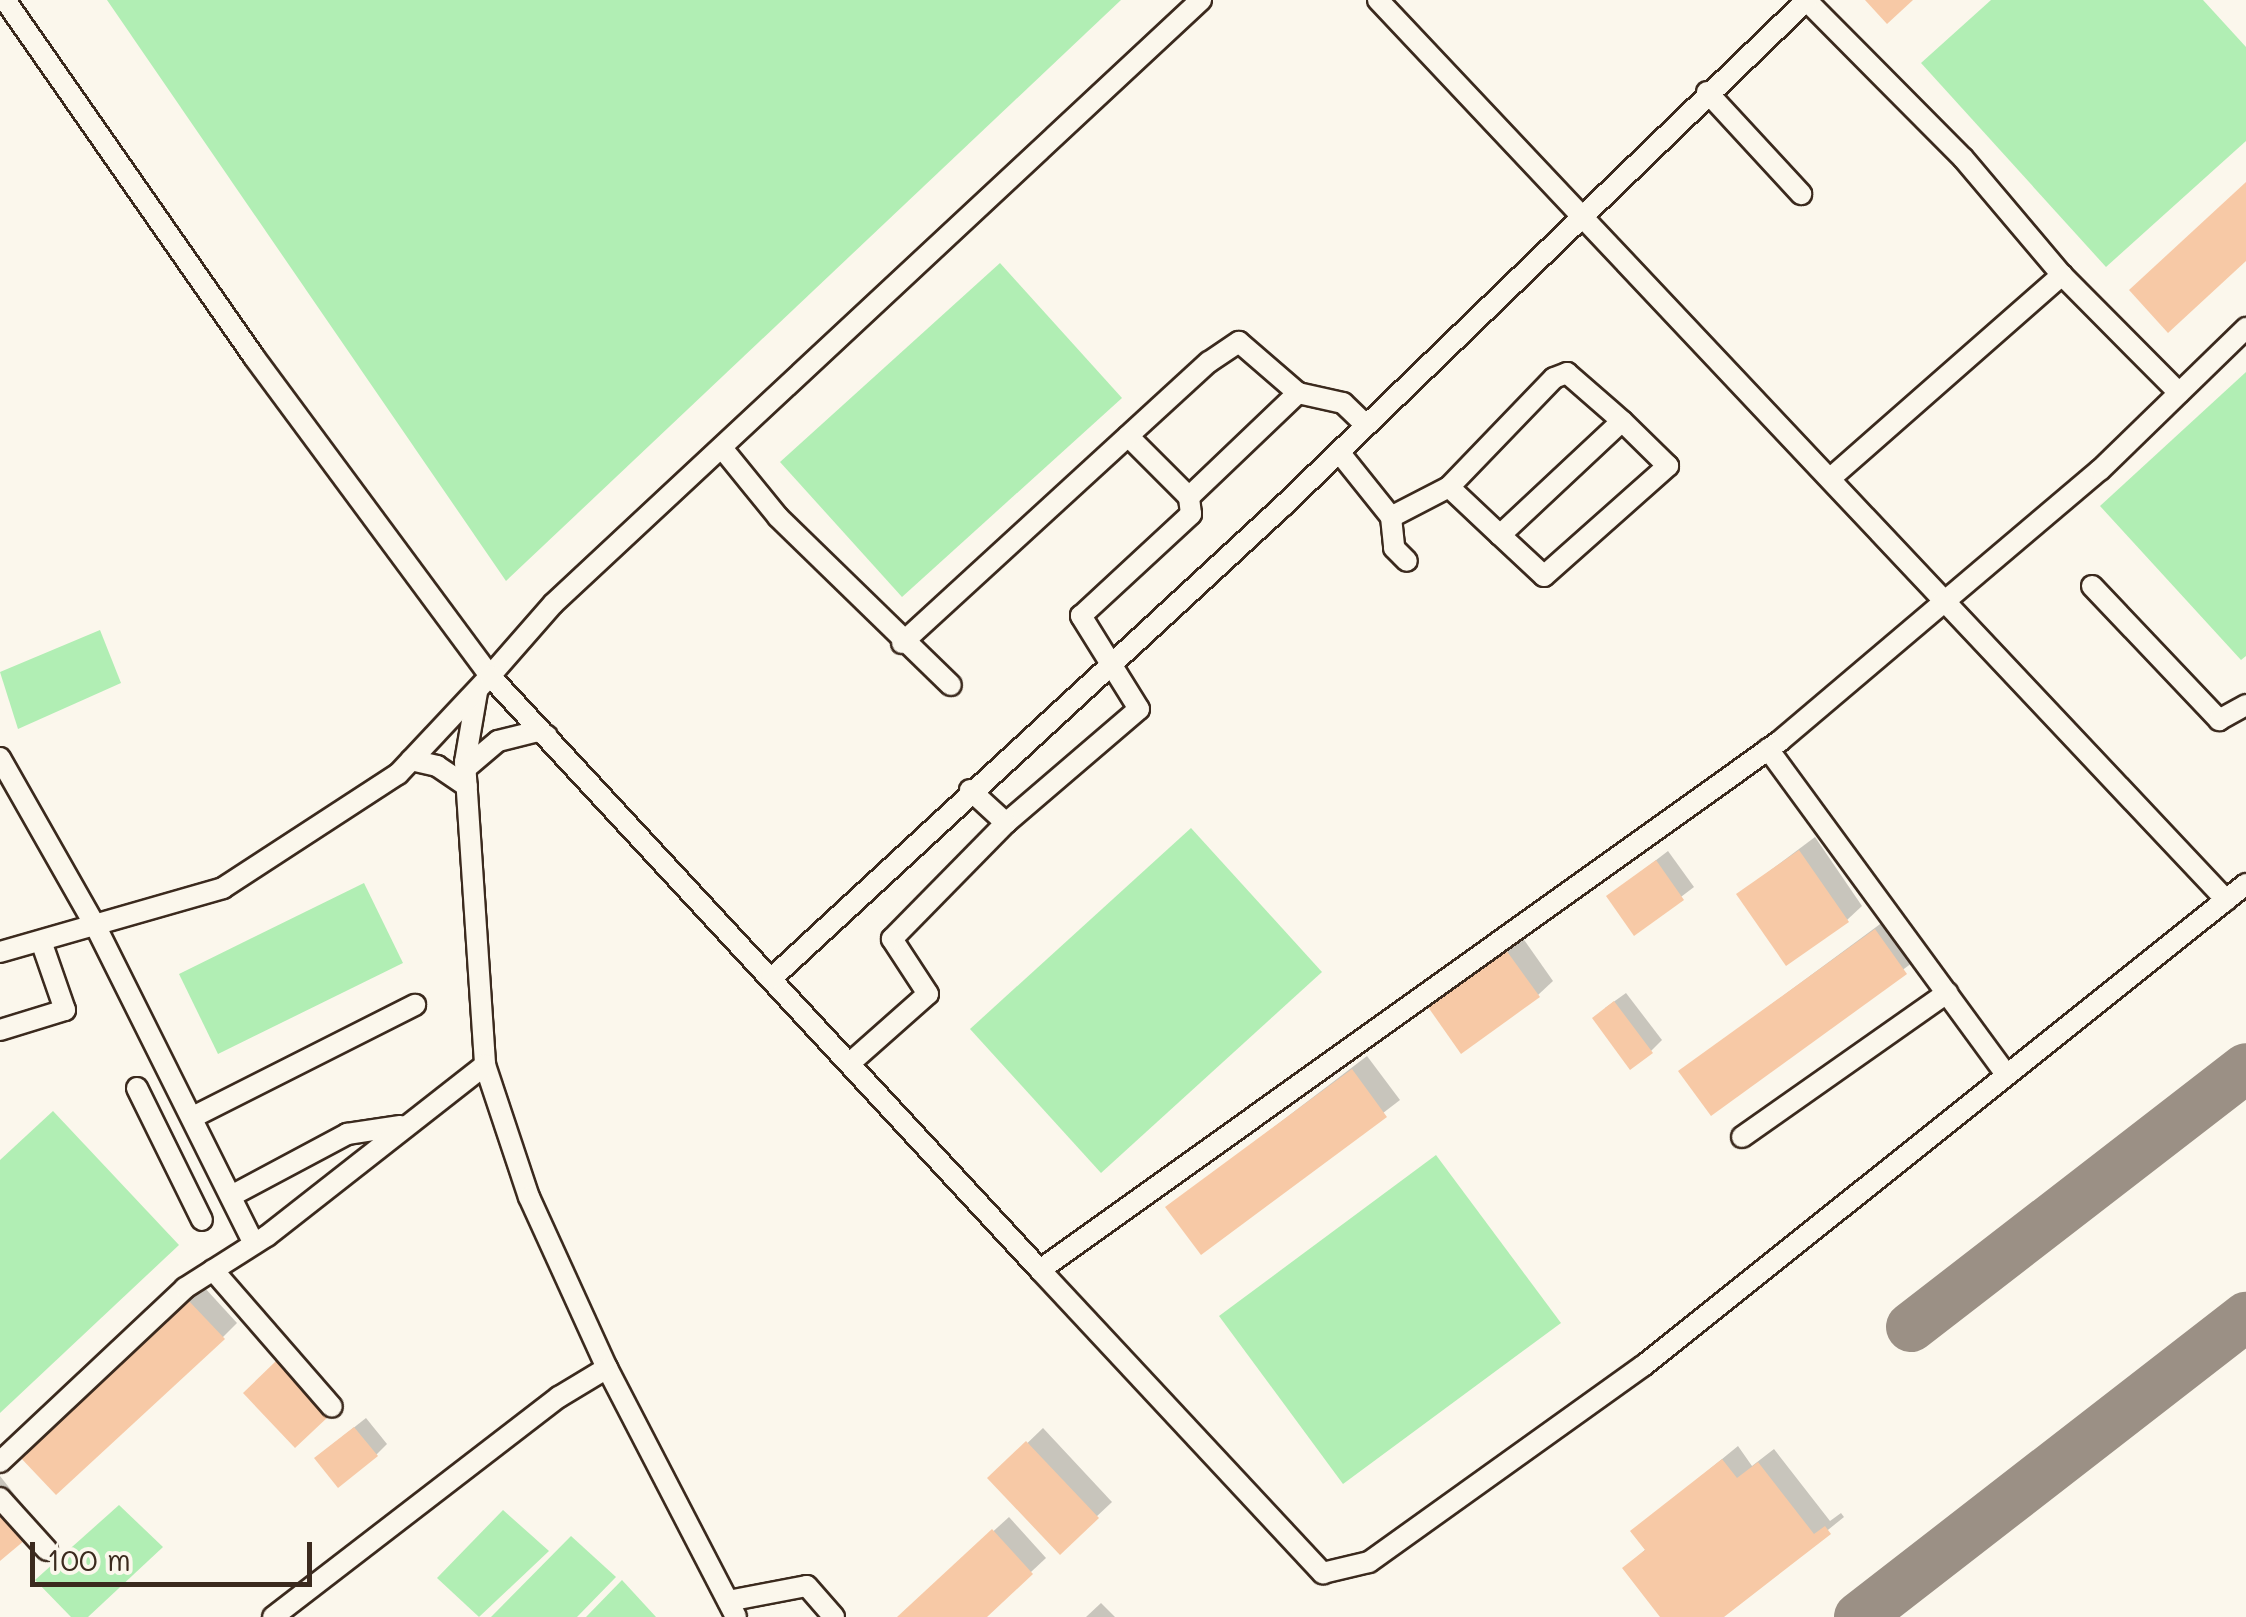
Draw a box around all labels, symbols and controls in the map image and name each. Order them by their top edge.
scale bar [35,1522,318,1584]
text: 100 m [47,1539,131,1579]

